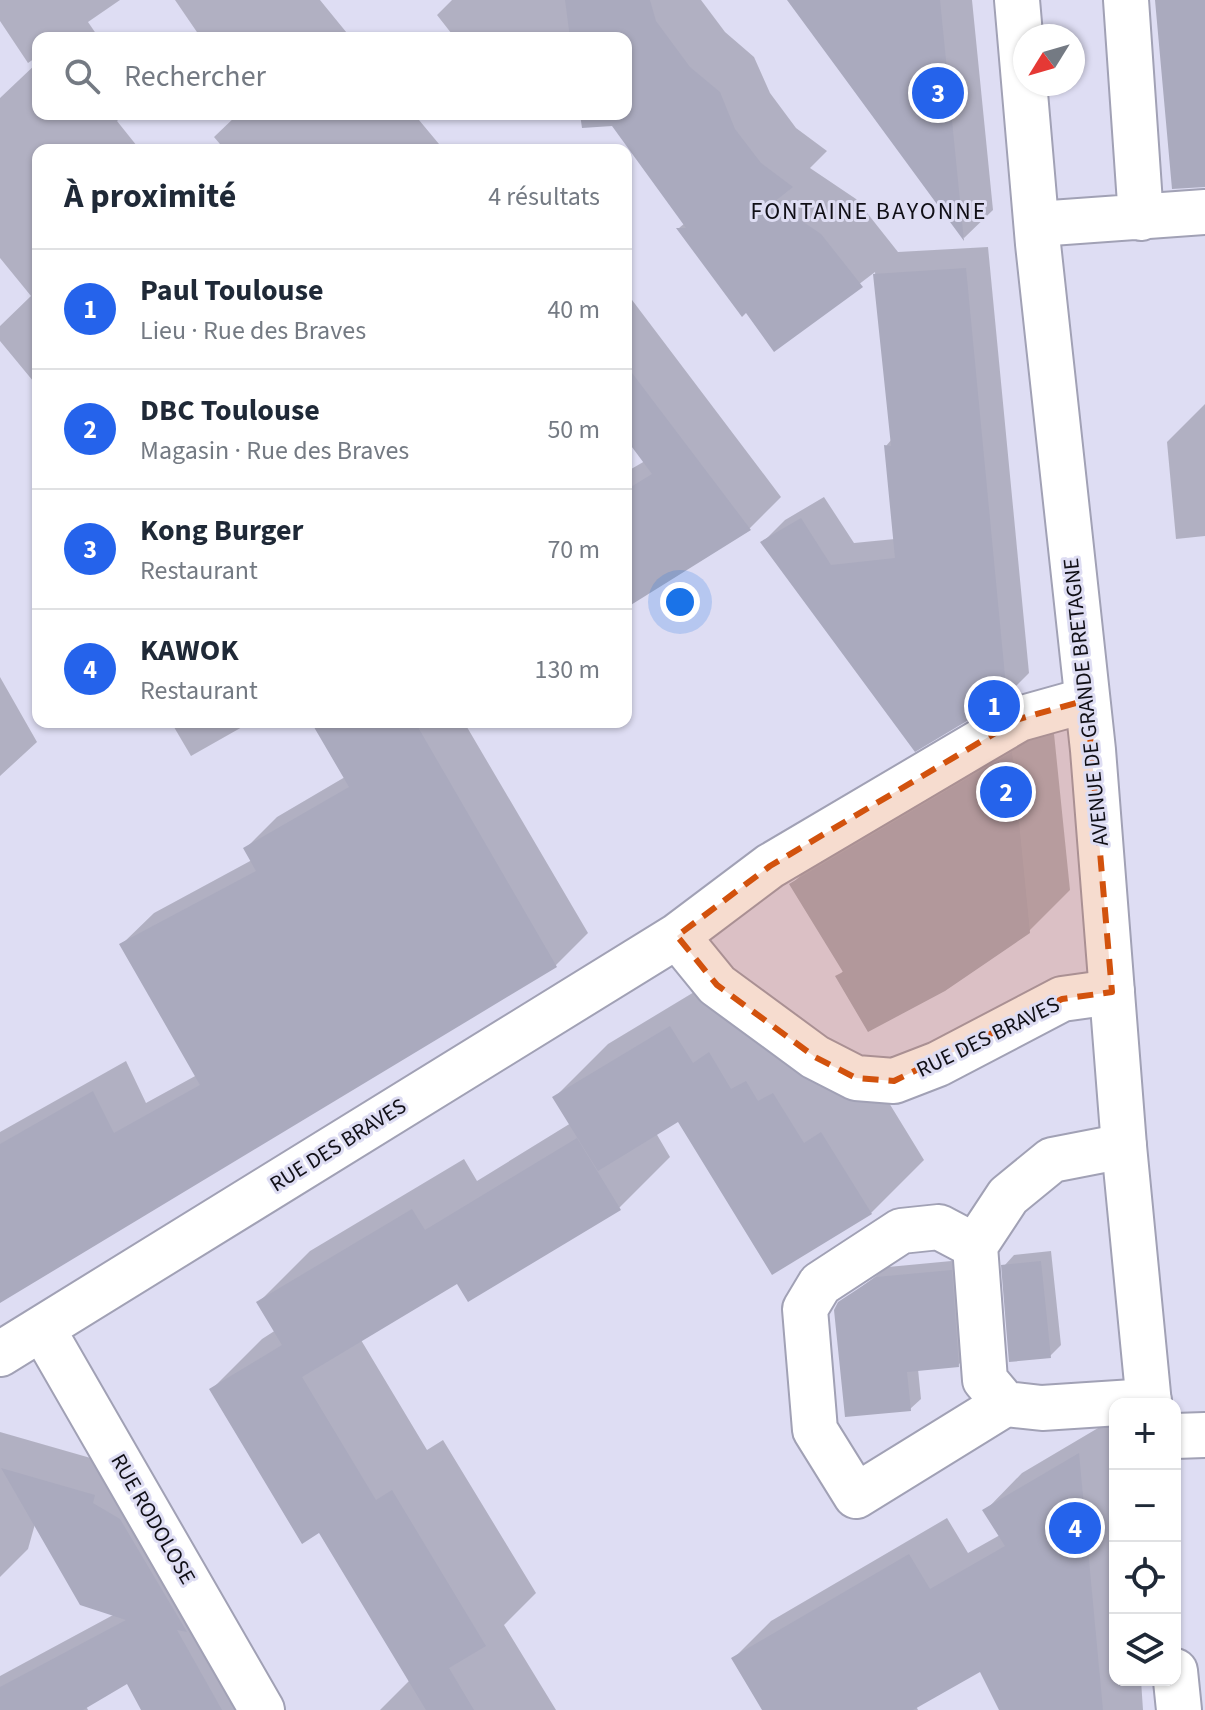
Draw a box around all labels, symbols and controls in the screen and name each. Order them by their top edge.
north arrow [1013,24,1085,96]
search box [32,32,632,120]
icon: search [60,54,104,98]
text: Rechercher [124,55,266,98]
pin: 3 [912,63,964,123]
text: À proximité [64,172,236,221]
text: 4 résultats [488,178,600,215]
district label: FONTAINE BAYONNE [751,194,987,229]
text: Paul Toulouse [140,269,324,312]
text: 1 [83,291,97,328]
text: 40 m [547,291,600,328]
text: Lieu · Rue des Braves [140,312,366,349]
text: DBC Toulouse [140,389,320,432]
text: 2 [83,411,97,448]
text: 50 m [547,411,600,448]
text: Magasin · Rue des Braves [140,432,409,469]
text: Kong Burger [140,509,304,552]
text: 3 [83,531,97,568]
text: 70 m [547,531,600,568]
text: Restaurant [140,552,258,589]
street label: AVENUE DE GRANDE BRETAGNE [1055,556,1117,848]
your location [660,582,700,622]
text: KAWOK [140,629,239,672]
text: 4 [83,651,97,688]
text: 130 m [534,651,600,688]
text: Restaurant [140,672,258,709]
pin: 1 [968,676,1020,736]
pin: 2 [980,762,1032,822]
street label: RUE DES BRAVES [911,988,1065,1086]
street label: RUE DES BRAVES [264,1090,412,1200]
map controls [1109,1398,1181,1686]
button: + [1109,1398,1181,1470]
street label: RUE RODOLOSE [103,1448,203,1590]
button: − [1109,1470,1181,1542]
pin: 4 [1049,1498,1101,1558]
button: locate [1109,1542,1181,1614]
button: layers [1109,1614,1181,1686]

